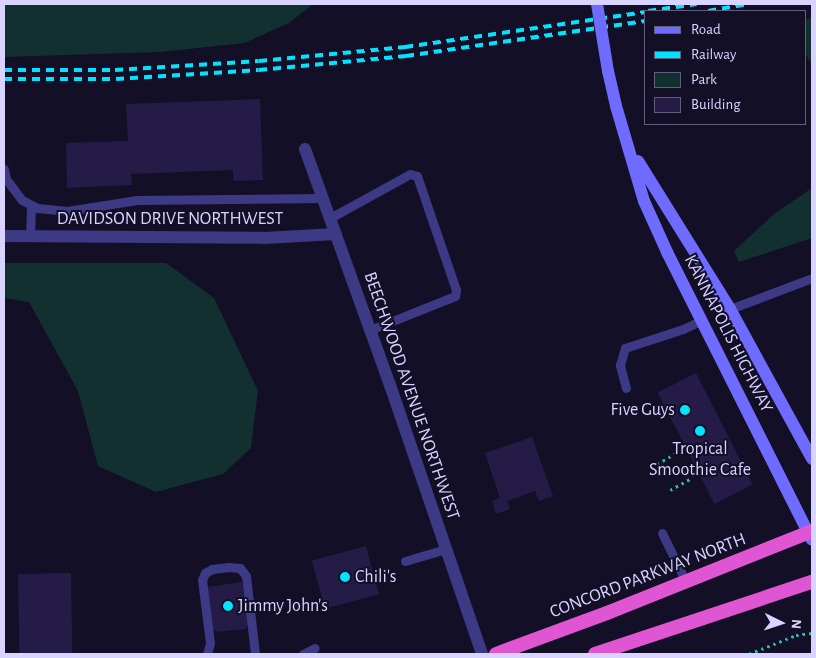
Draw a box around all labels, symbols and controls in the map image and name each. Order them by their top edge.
legend [644,10,806,125]
text: Road [691,22,721,37]
text: Railway [691,47,736,62]
text: Park [691,72,717,87]
text: Building [691,97,741,112]
street label: DAVIDSON DRIVE NORTHWEST [57,208,283,230]
street label: KANNAPOLIS HIGHWAY [679,252,777,416]
street label: BEECHWOOD AVENUE NORTHWEST [358,269,464,523]
place label: Five Guys [610,399,675,421]
marker: Five Guys [679,404,691,416]
marker: Tropical Smoothie Cafe [694,425,706,437]
place label: Tropical Smoothie Cafe [649,439,751,482]
street label: CONCORD PARKWAY NORTH [547,529,749,623]
place label: Chili's [355,566,397,588]
marker: Chili's [339,571,351,583]
place label: Jimmy John's [238,595,328,617]
north arrow [756,598,806,648]
marker: Jimmy John's [222,600,234,612]
text: N [789,619,803,629]

